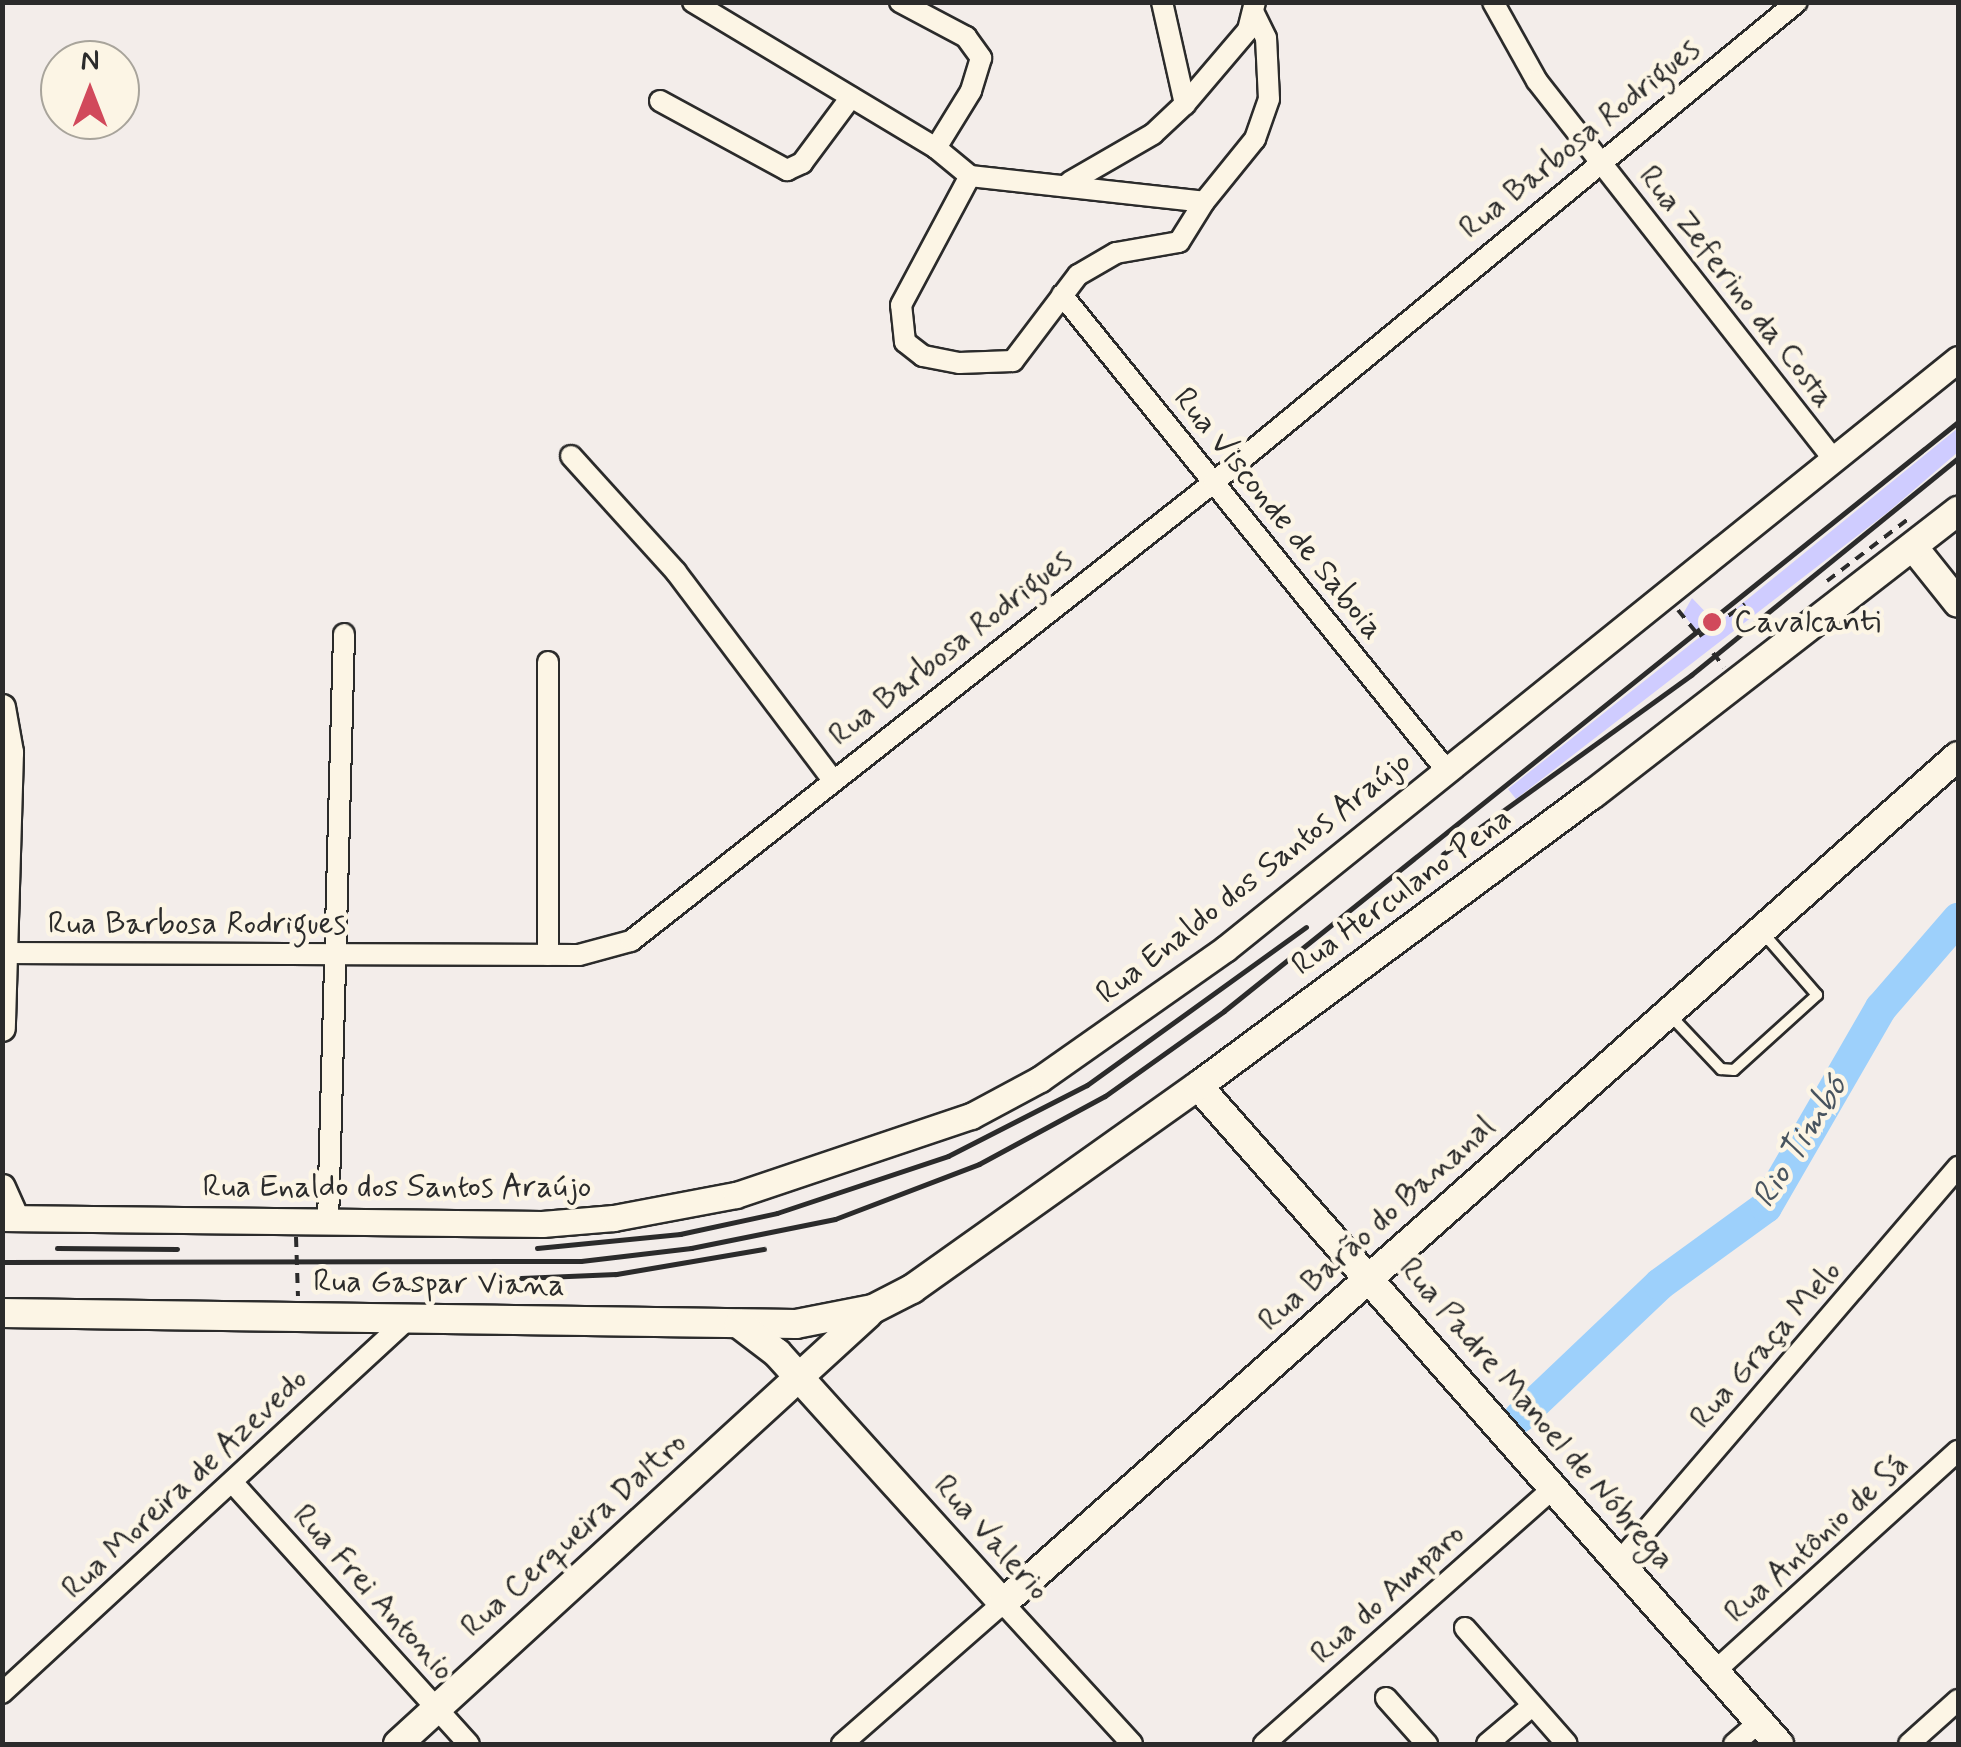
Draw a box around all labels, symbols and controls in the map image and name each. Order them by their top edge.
street label: Rua Barbosa Rodrigues [1447,26,1713,252]
north arrow [40,40,140,140]
text: N [81,43,99,80]
street label: Rua Zeferino da Costa [1629,158,1843,416]
street label: Rua Visconde de Saboia [1165,381,1391,647]
street label: Rua Barbosa Rodrigues [816,537,1086,759]
place label: Cavalcanti [1734,603,1881,641]
marker: Cavalcanti [1699,609,1725,635]
street label: Rua Enaldo dos Santos Araújo [1087,742,1421,1014]
street label: Rua Herculano Pena [1285,800,1519,984]
street label: Rua Barbosa Rodrigues [41,905,353,943]
water label: Rio Timbó [1744,1070,1856,1214]
street label: Rua Barão do Bananal [1251,1108,1503,1340]
street label: Rua Enaldo dos Santos Araújo [200,1168,594,1206]
street label: Rua Padre Manoel de Nóbrega [1390,1251,1682,1577]
street label: Rua Graça Melo [1682,1253,1850,1437]
street label: Rua Gaspar Viana [320,1263,558,1305]
street label: Rua Moreira de Azevedo [54,1360,316,1608]
street label: Rua Cerqueira Daltro [455,1425,693,1645]
street label: Rua Antônio de Sá [1716,1445,1918,1633]
street label: Rua Valerio [926,1469,1056,1607]
street label: Rua Frei Antonio [284,1497,462,1689]
street label: Rua do Amparo [1303,1515,1473,1673]

